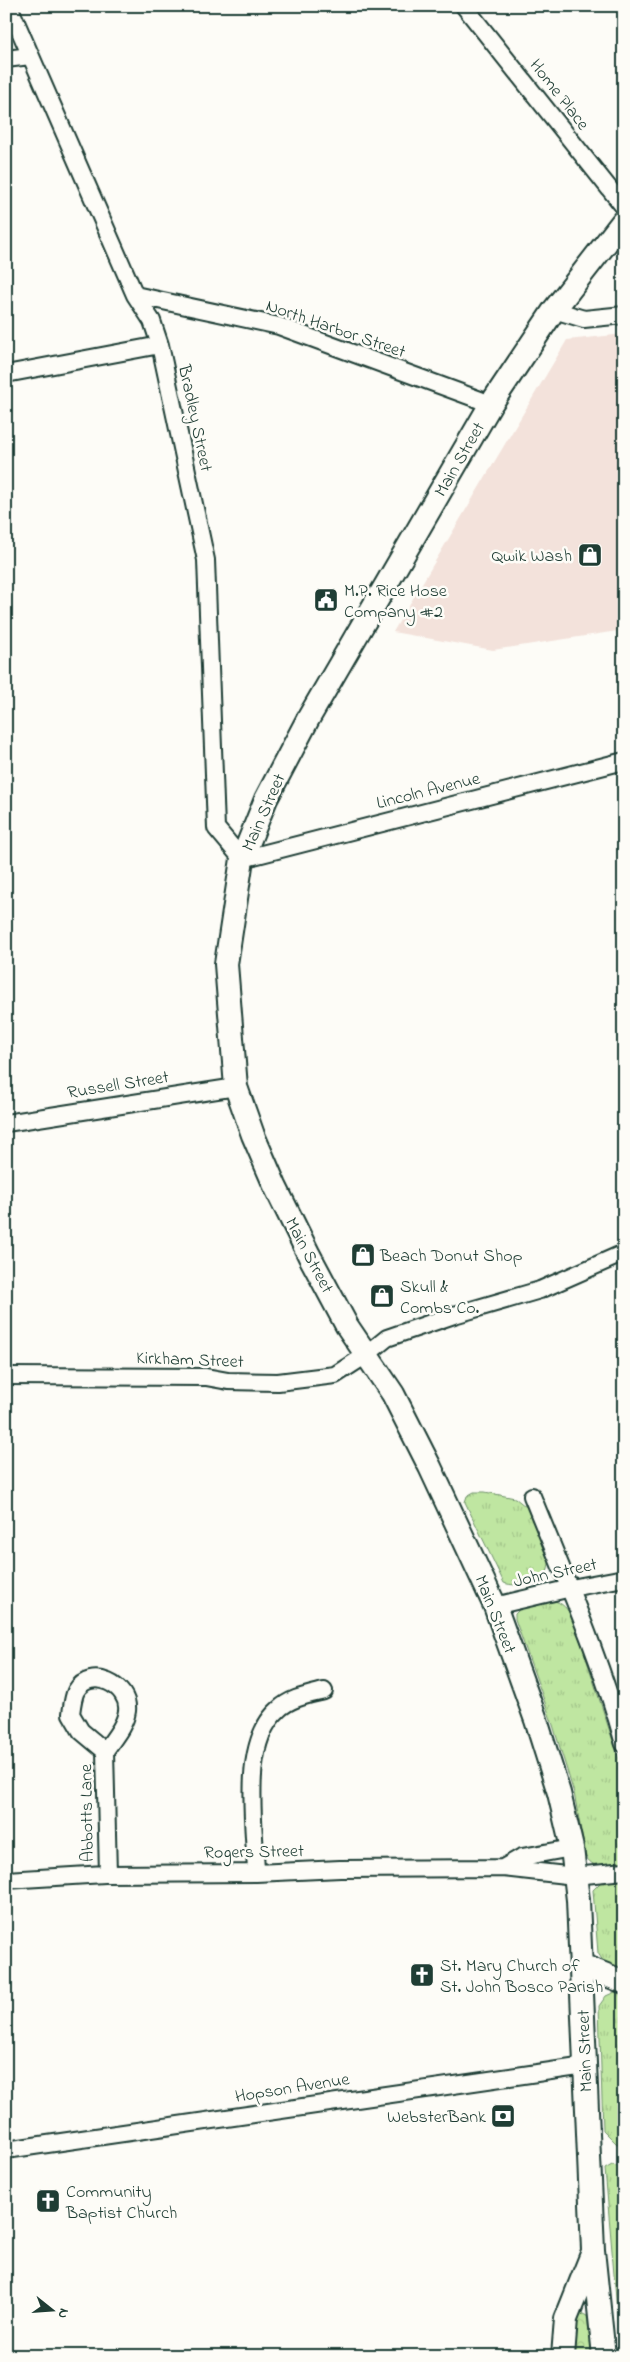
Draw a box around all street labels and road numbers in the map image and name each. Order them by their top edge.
street label: Home Place [522,54,595,137]
street label: North Harbor Street [262,294,409,366]
street label: Bradley Street [170,362,218,474]
street label: Main Street [429,418,493,502]
street label: Lincoln Avenue [374,766,484,817]
street label: Main Street [236,770,294,856]
street label: Russell Street [66,1065,171,1107]
street label: Main Street [277,1213,339,1299]
street label: Kirkham Street [136,1346,244,1376]
street label: John Street [511,1552,600,1595]
street label: Main Street [467,1572,522,1658]
street label: Abbotts Lane [74,1763,102,1862]
street label: Rogers Street [204,1839,304,1868]
street label: Main Street [572,2009,600,2093]
street label: Hopson Avenue [233,2067,352,2111]

